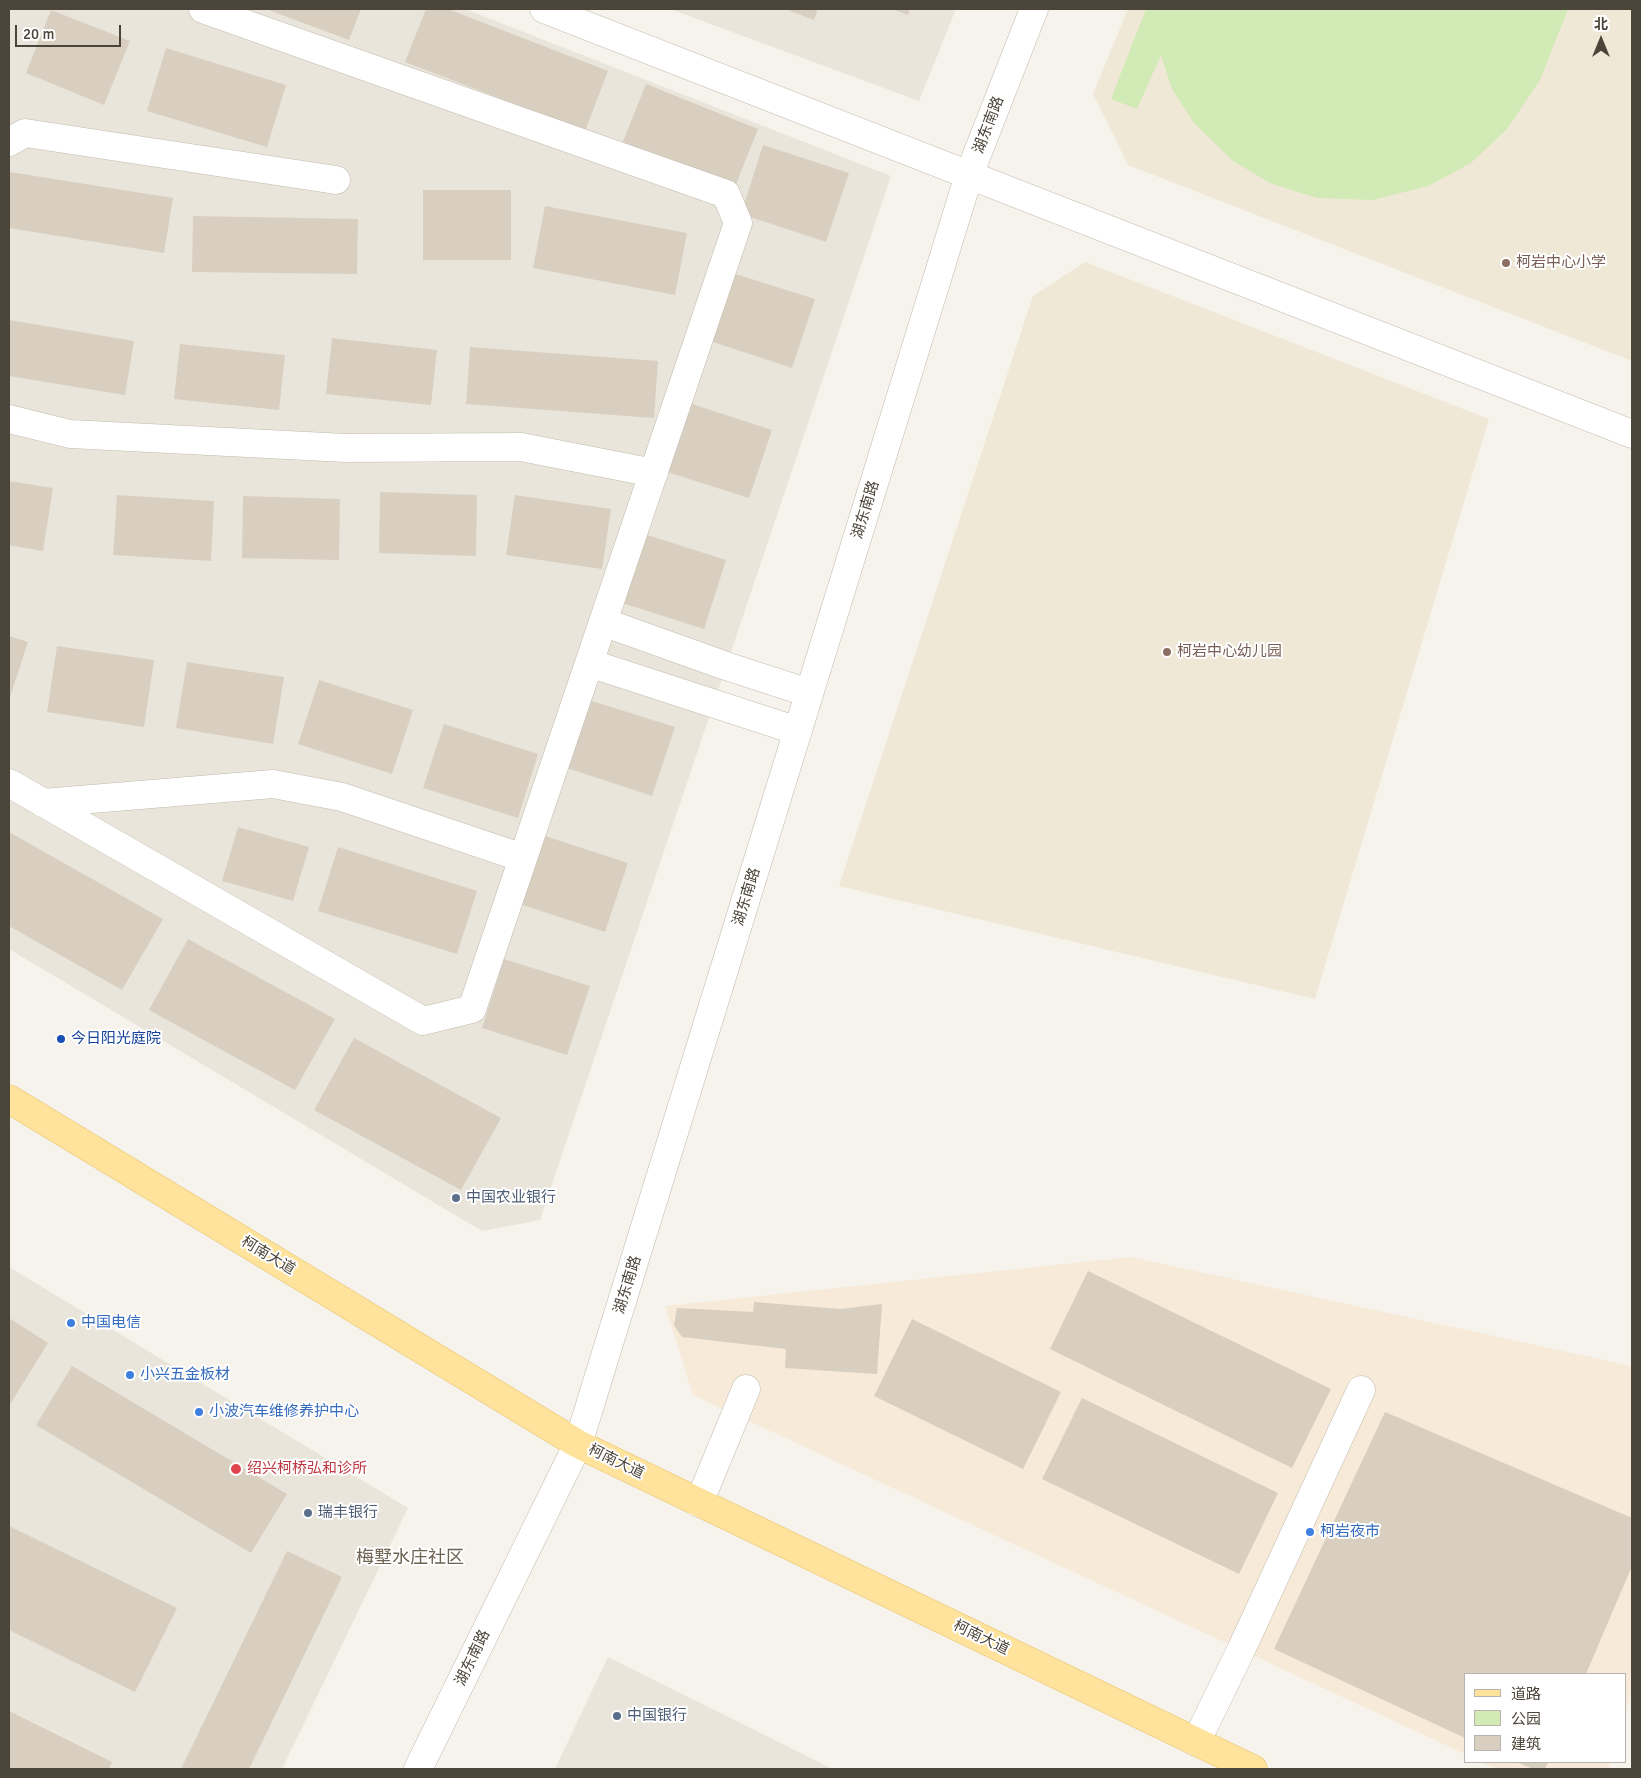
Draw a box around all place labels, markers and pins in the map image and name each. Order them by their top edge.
place label: 柯岩中心小学 [1516,254,1606,272]
marker: 柯岩中心小学 [1500,257,1512,269]
place label: 柯岩中心幼儿园 [1177,643,1282,661]
marker: 柯岩中心幼儿园 [1161,646,1173,658]
place label: 今日阳光庭院 [71,1030,161,1048]
marker: 今日阳光庭院 [55,1033,67,1045]
place label: 中国农业银行 [466,1189,556,1207]
marker: 中国农业银行 [450,1192,462,1204]
place label: 中国电信 [81,1314,141,1332]
marker: 中国电信 [65,1317,77,1329]
place label: 小兴五金板材 [140,1366,230,1384]
marker: 小兴五金板材 [124,1369,136,1381]
place label: 小波汽车维修养护中心 [209,1403,359,1421]
marker: 小波汽车维修养护中心 [193,1406,205,1418]
place label: 绍兴柯桥弘和诊所 [247,1460,367,1478]
marker: 绍兴柯桥弘和诊所 [229,1462,243,1476]
place label: 瑞丰银行 [318,1504,378,1522]
marker: 瑞丰银行 [302,1507,314,1519]
place label: 柯岩夜市 [1320,1523,1380,1541]
marker: 柯岩夜市 [1304,1526,1316,1538]
place label: 中国银行 [627,1707,687,1725]
marker: 中国银行 [611,1710,623,1722]

